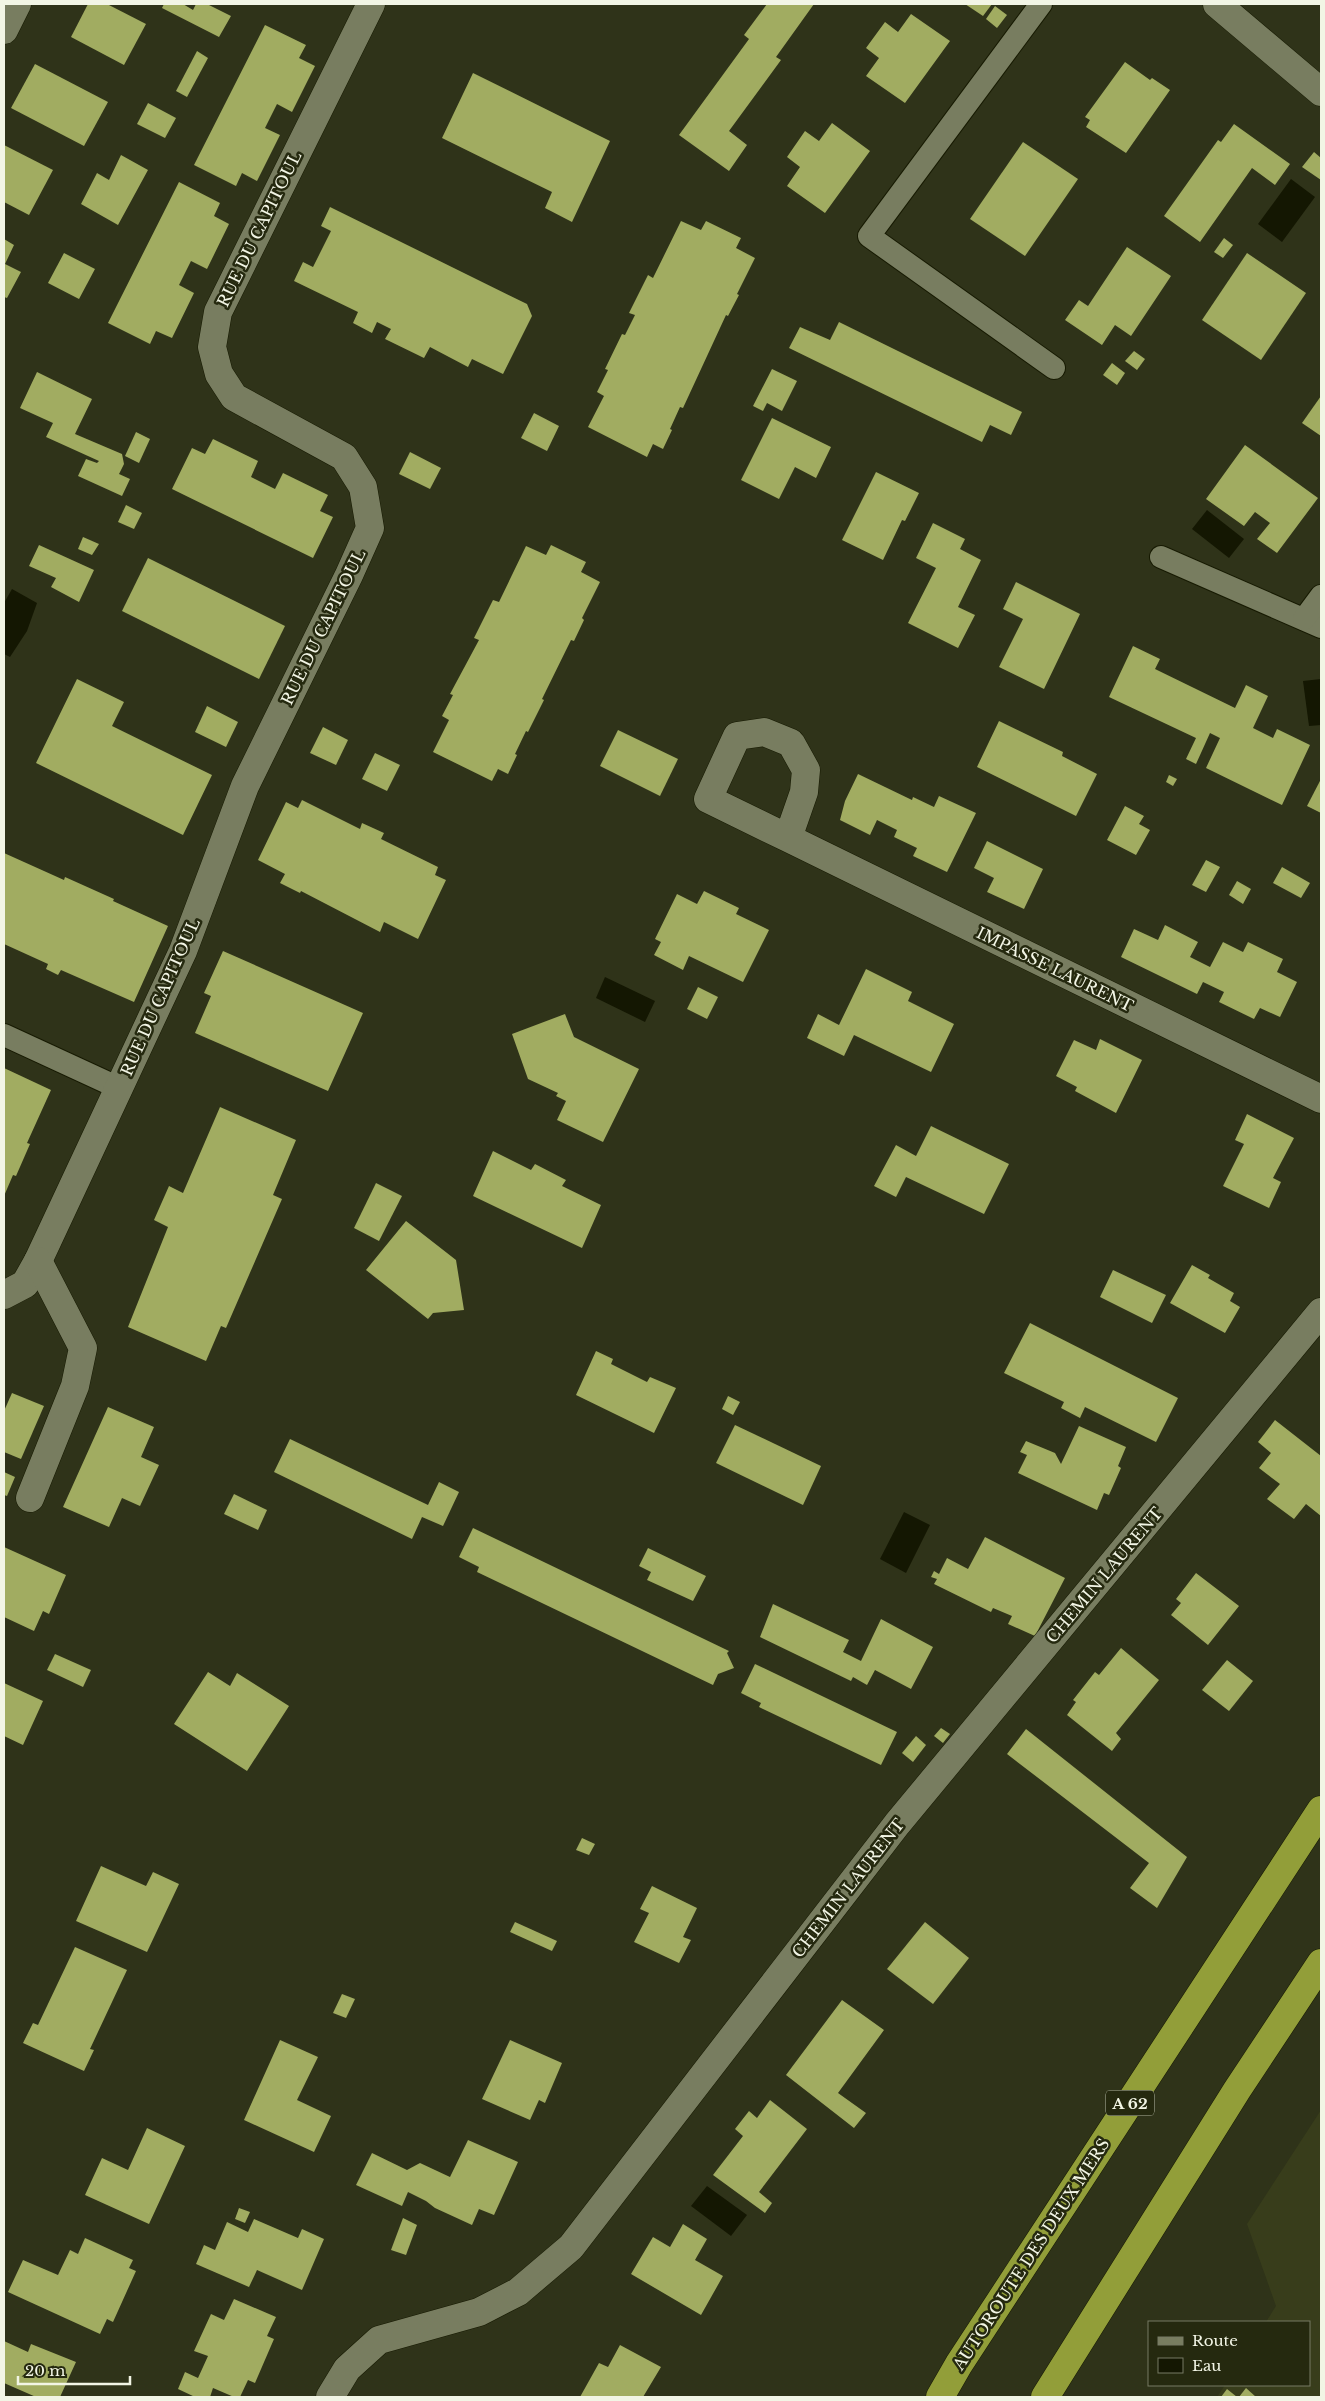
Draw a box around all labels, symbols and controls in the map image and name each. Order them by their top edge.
street label: RUE DU CAPITOUL [213,148,306,310]
street label: RUE DU CAPITOUL [277,546,370,708]
street label: RUE DU CAPITOUL [116,915,204,1079]
street label: IMPASSE LAURENT [973,922,1137,1016]
street label: CHEMIN LAURENT [1041,1503,1167,1647]
street label: CHEMIN LAURENT [787,1814,909,1962]
road number: A 62 [1106,2090,1154,2116]
street label: AUTOROUTE DES DEUX MERS [948,2134,1114,2374]
legend [1148,2321,1310,2386]
text: Route [1192,2331,1238,2350]
scale bar [18,2354,130,2386]
text: Eau [1192,2356,1221,2375]
text: 20 m [25,2361,65,2380]

